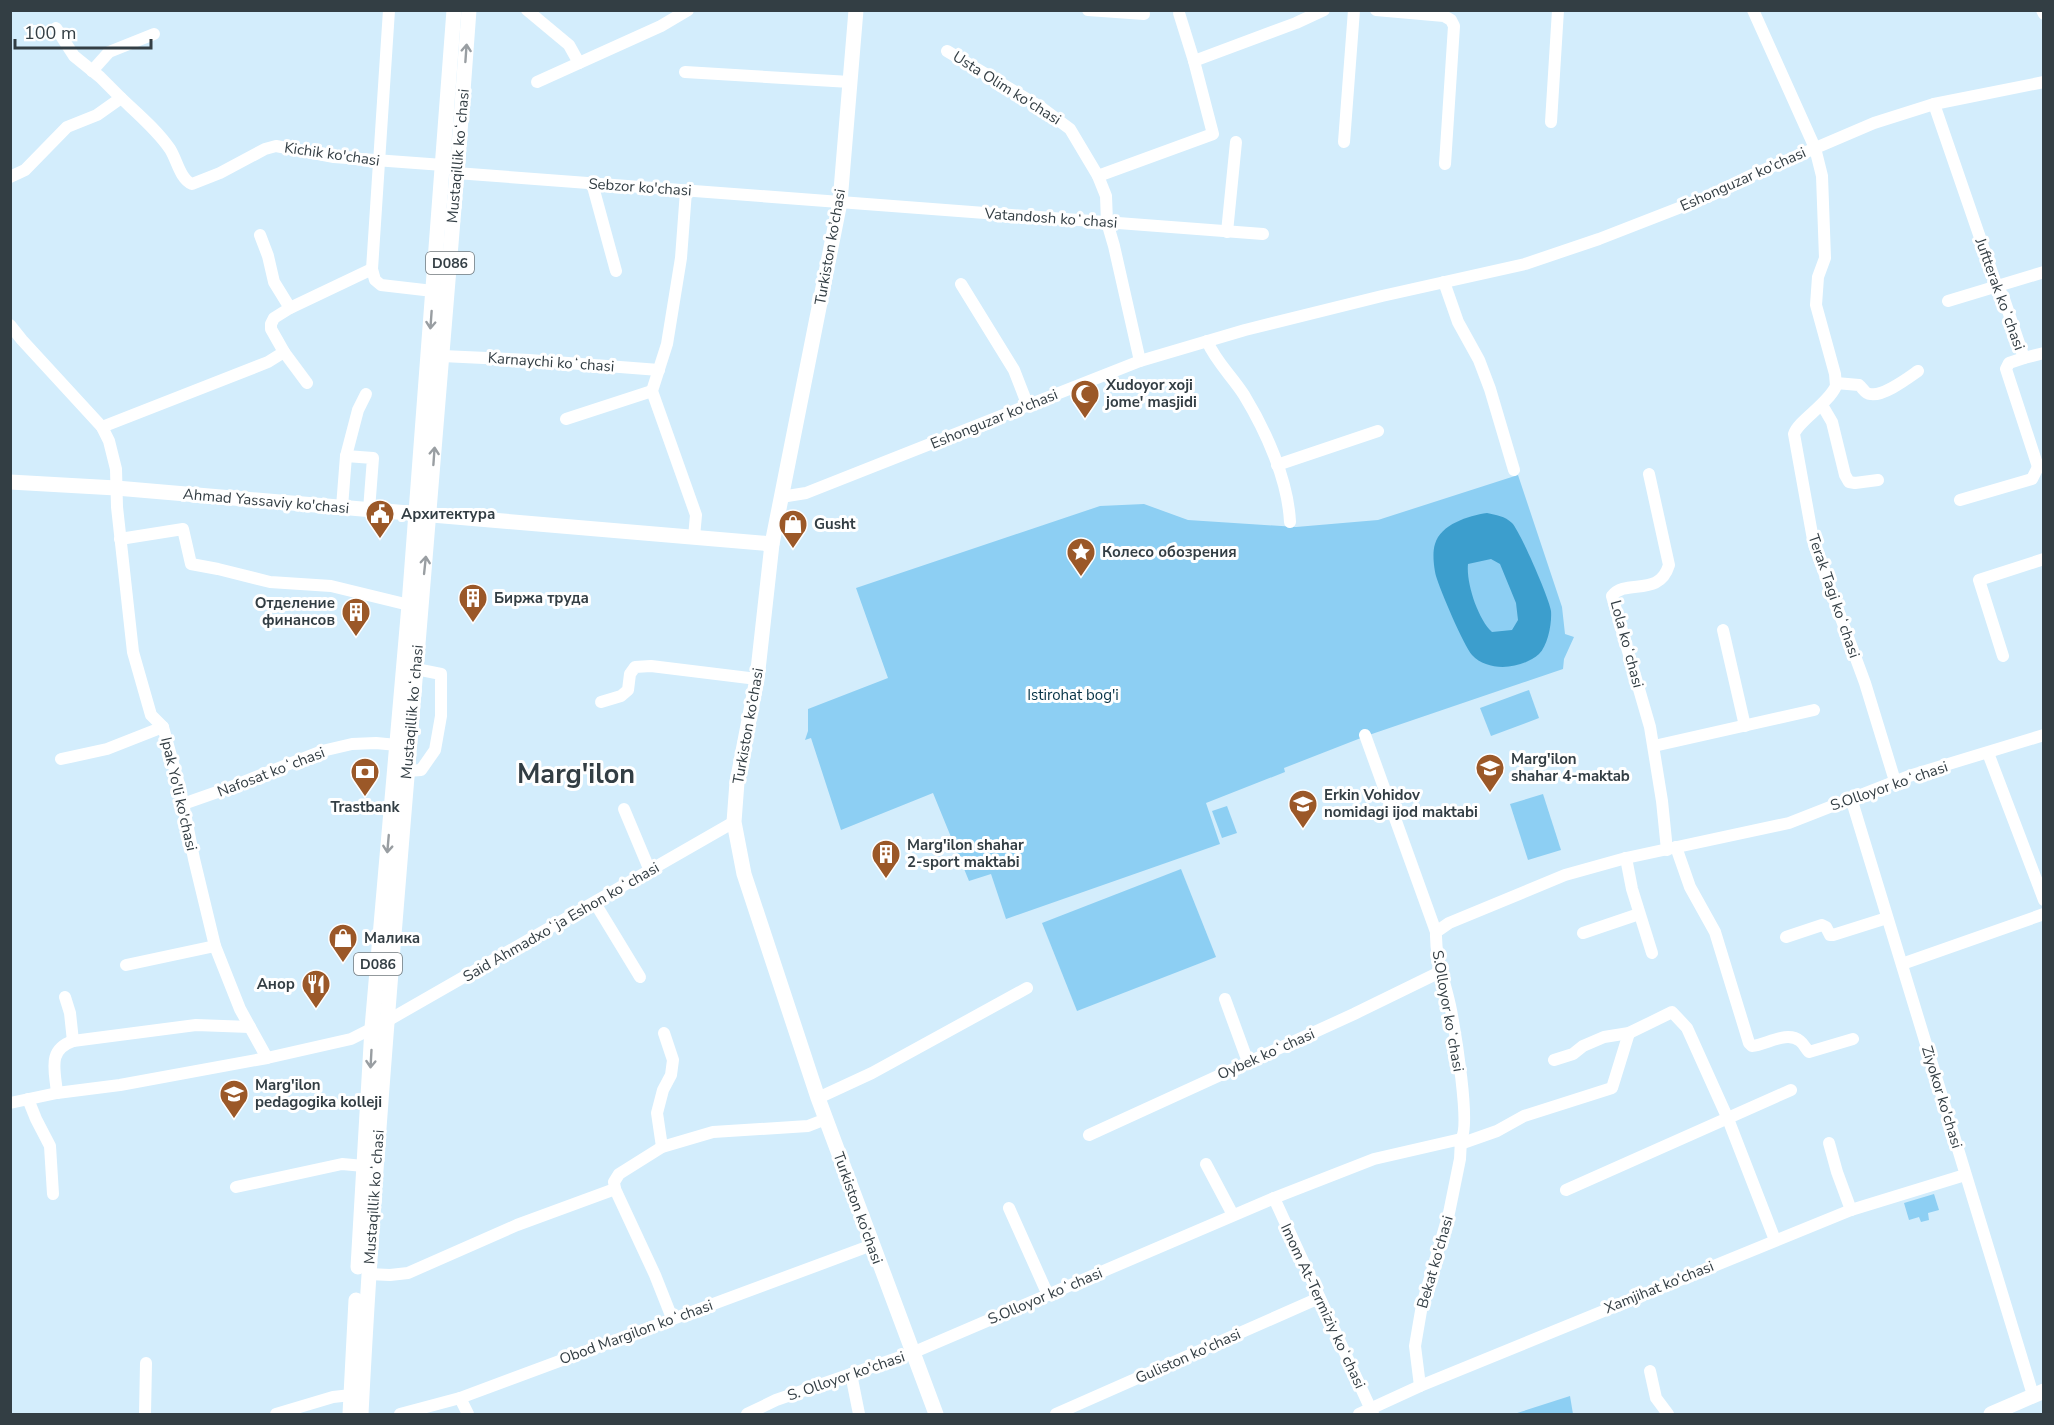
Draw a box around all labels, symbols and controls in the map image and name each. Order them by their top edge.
scale bar [15,12,152,50]
text: 100 m [24,21,76,45]
one-way arrow [461,43,472,63]
street label: Usta Olim ko'chasi [949,47,1065,129]
street label: Mustaqillik koʻchasi [442,88,474,224]
street label: Kichik ko'chasi [283,137,381,171]
street label: Eshonguzar ko'chasi [1677,142,1809,216]
street label: Sebzor ko'chasi [588,173,692,201]
street label: Turkiston ko’chasi [810,187,850,307]
street label: Vatandosh koʻchasi [983,203,1118,233]
street label: Juftterak koʻchasi [1970,234,2030,353]
road number: D086 [426,252,474,274]
one-way arrow [425,310,436,330]
street label: Karnaychi koʻchasi [487,348,615,376]
place label: Xudoyor xoji jome' masjidi [1105,375,1197,412]
mosque icon: Xudoyor xoji jome' masjidi [1069,378,1101,420]
street label: Eshonguzar ko'chasi [927,384,1061,454]
one-way arrow [429,447,440,467]
street label: Ahmad Yassaviy ko'chasi [182,484,350,518]
public building icon: Архитектура [364,498,396,540]
place label: Архитектура [401,504,495,524]
shop icon: Gusht [777,508,809,550]
place label: Gusht [814,514,856,534]
street label: Terak Tagi koʻchasi [1803,531,1865,661]
place icon: Колесо обозрения [1065,536,1097,578]
place label: Колесо обозрения [1102,542,1237,562]
one-way arrow [420,556,431,576]
building icon: Биржа труда [457,582,489,624]
place label: Биржа труда [494,588,589,608]
place label: Отделение финансов [255,593,335,630]
building icon: Отделение финансов [340,596,372,638]
street label: Lola koʻchasi [1606,598,1648,690]
street label: Mustaqillik koʻchasi [396,644,428,780]
street label: Turkiston ko’chasi [728,666,768,786]
park label: Istirohat bog'i [1027,685,1119,705]
street label: Ipak Yo'li ko'chasi [156,735,202,853]
street label: Nafosat koʻchasi [214,742,328,802]
place label: Marg'ilon shahar 4-maktab [1511,749,1630,786]
school or university icon: Marg'ilon shahar 4-maktab [1474,752,1506,794]
bank icon: Trastbank [349,756,381,798]
district label: Marg'ilon [517,756,635,793]
street label: S.Olloyor koʻchasi [1828,757,1950,815]
place label: Erkin Vohidov nomidagi ijod maktabi [1324,785,1478,822]
school or university icon: Erkin Vohidov nomidagi ijod maktabi [1287,788,1319,830]
place label: Trastbank [330,797,401,817]
one-way arrow [383,833,394,853]
place label: Marg'ilon shahar 2-sport maktabi [907,835,1024,872]
building icon: Marg'ilon shahar 2-sport maktabi [870,838,902,880]
street label: Said Ahmadxoʻja Eshon koʻchasi [459,857,663,987]
shop icon: Малика [327,922,359,964]
place label: Малика [364,928,420,948]
street label: S.Olloyor koʻchasi [1427,949,1469,1073]
road number: D086 [354,953,402,975]
restaurant icon: Анор [300,968,332,1010]
place label: Анор [257,974,295,994]
street label: Oybek koʻchasi [1214,1024,1318,1084]
street label: Ziyokor ko'chasi [1917,1043,1967,1151]
one-way arrow [365,1049,376,1068]
place label: Marg'ilon pedagogika kolleji [255,1075,382,1112]
school or university icon: Marg'ilon pedagogika kolleji [218,1078,250,1120]
street label: Mustaqillik koʻchasi [359,1129,389,1265]
street label: Turkiston ko’chasi [828,1149,888,1267]
street label: Bekat ko'chasi [1412,1213,1458,1311]
street label: Imom At-Termiziy koʻchasi [1276,1220,1370,1392]
street label: Xamjihat ko'chasi [1601,1256,1717,1318]
street label: S.Olloyor koʻchasi [985,1263,1105,1329]
street label: Obod Margilon koʻchasi [557,1295,715,1369]
street label: Guliston ko'chasi [1132,1324,1244,1388]
street label: S. Olloyor ko'chasi [785,1346,907,1406]

